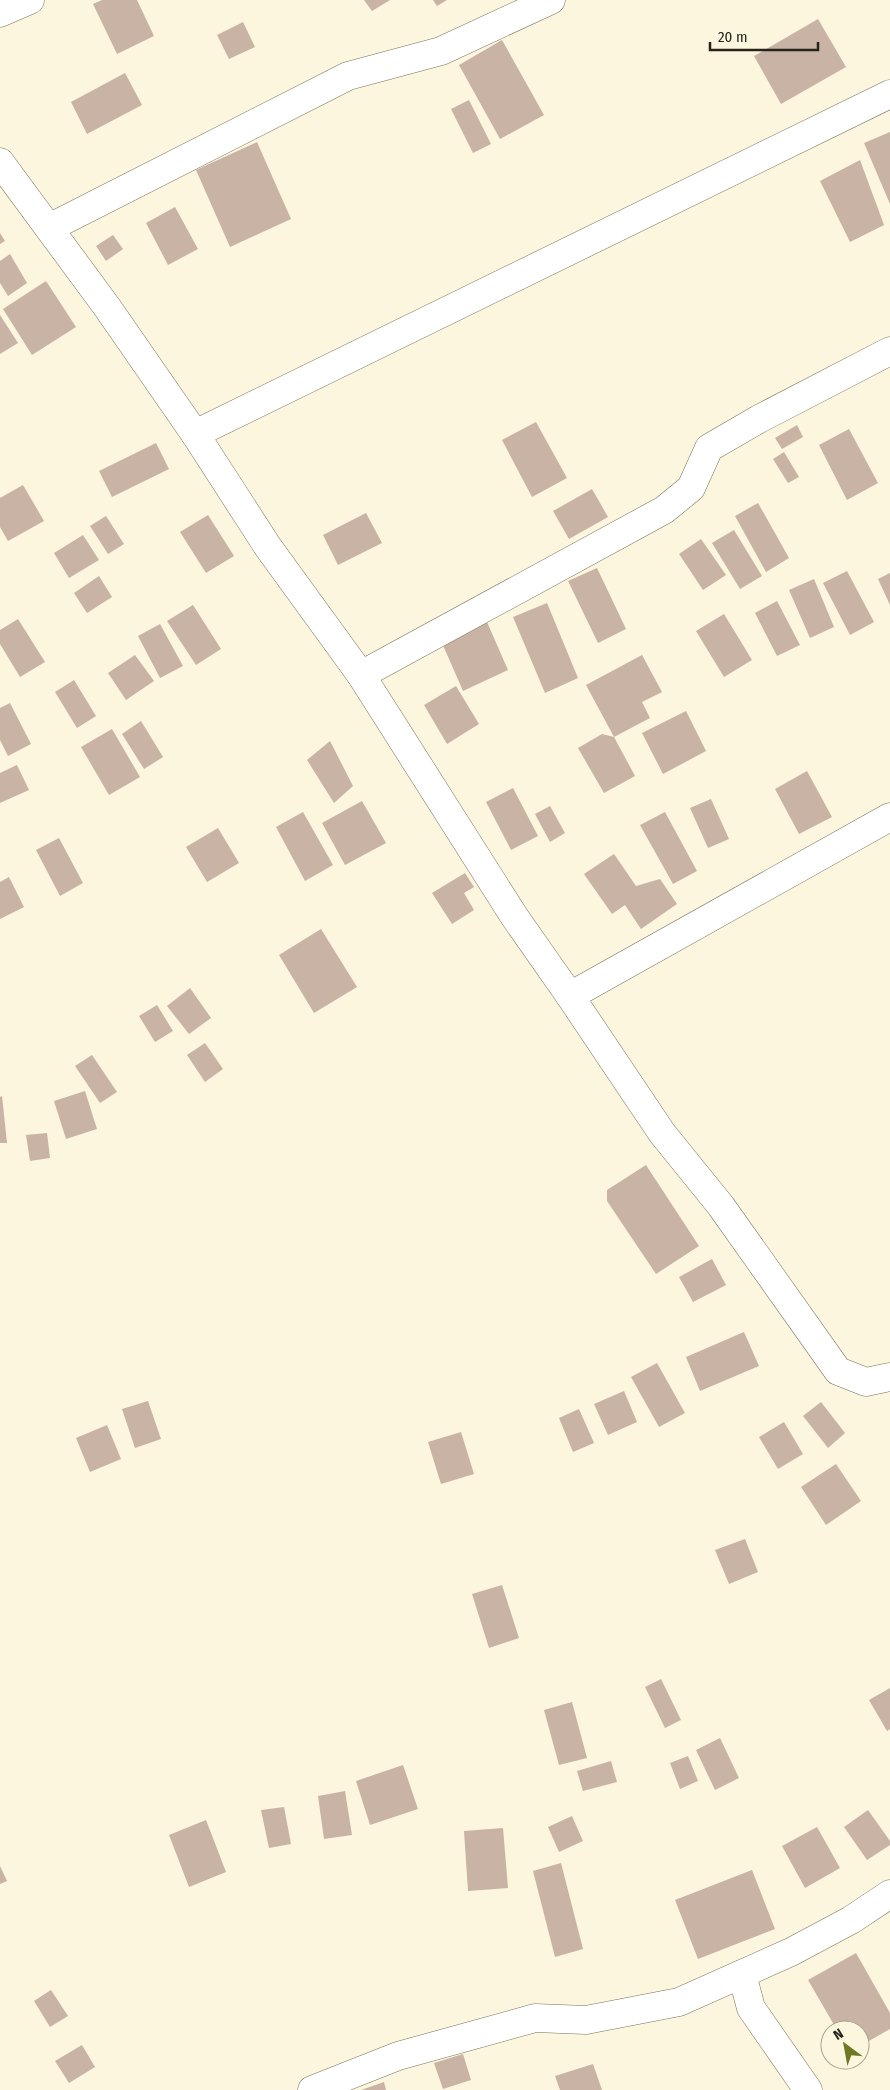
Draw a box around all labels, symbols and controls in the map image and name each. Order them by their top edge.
scale bar [710,20,818,52]
text: 20 m [718,28,748,46]
north arrow [820,2020,870,2070]
text: N [830,2025,846,2044]

